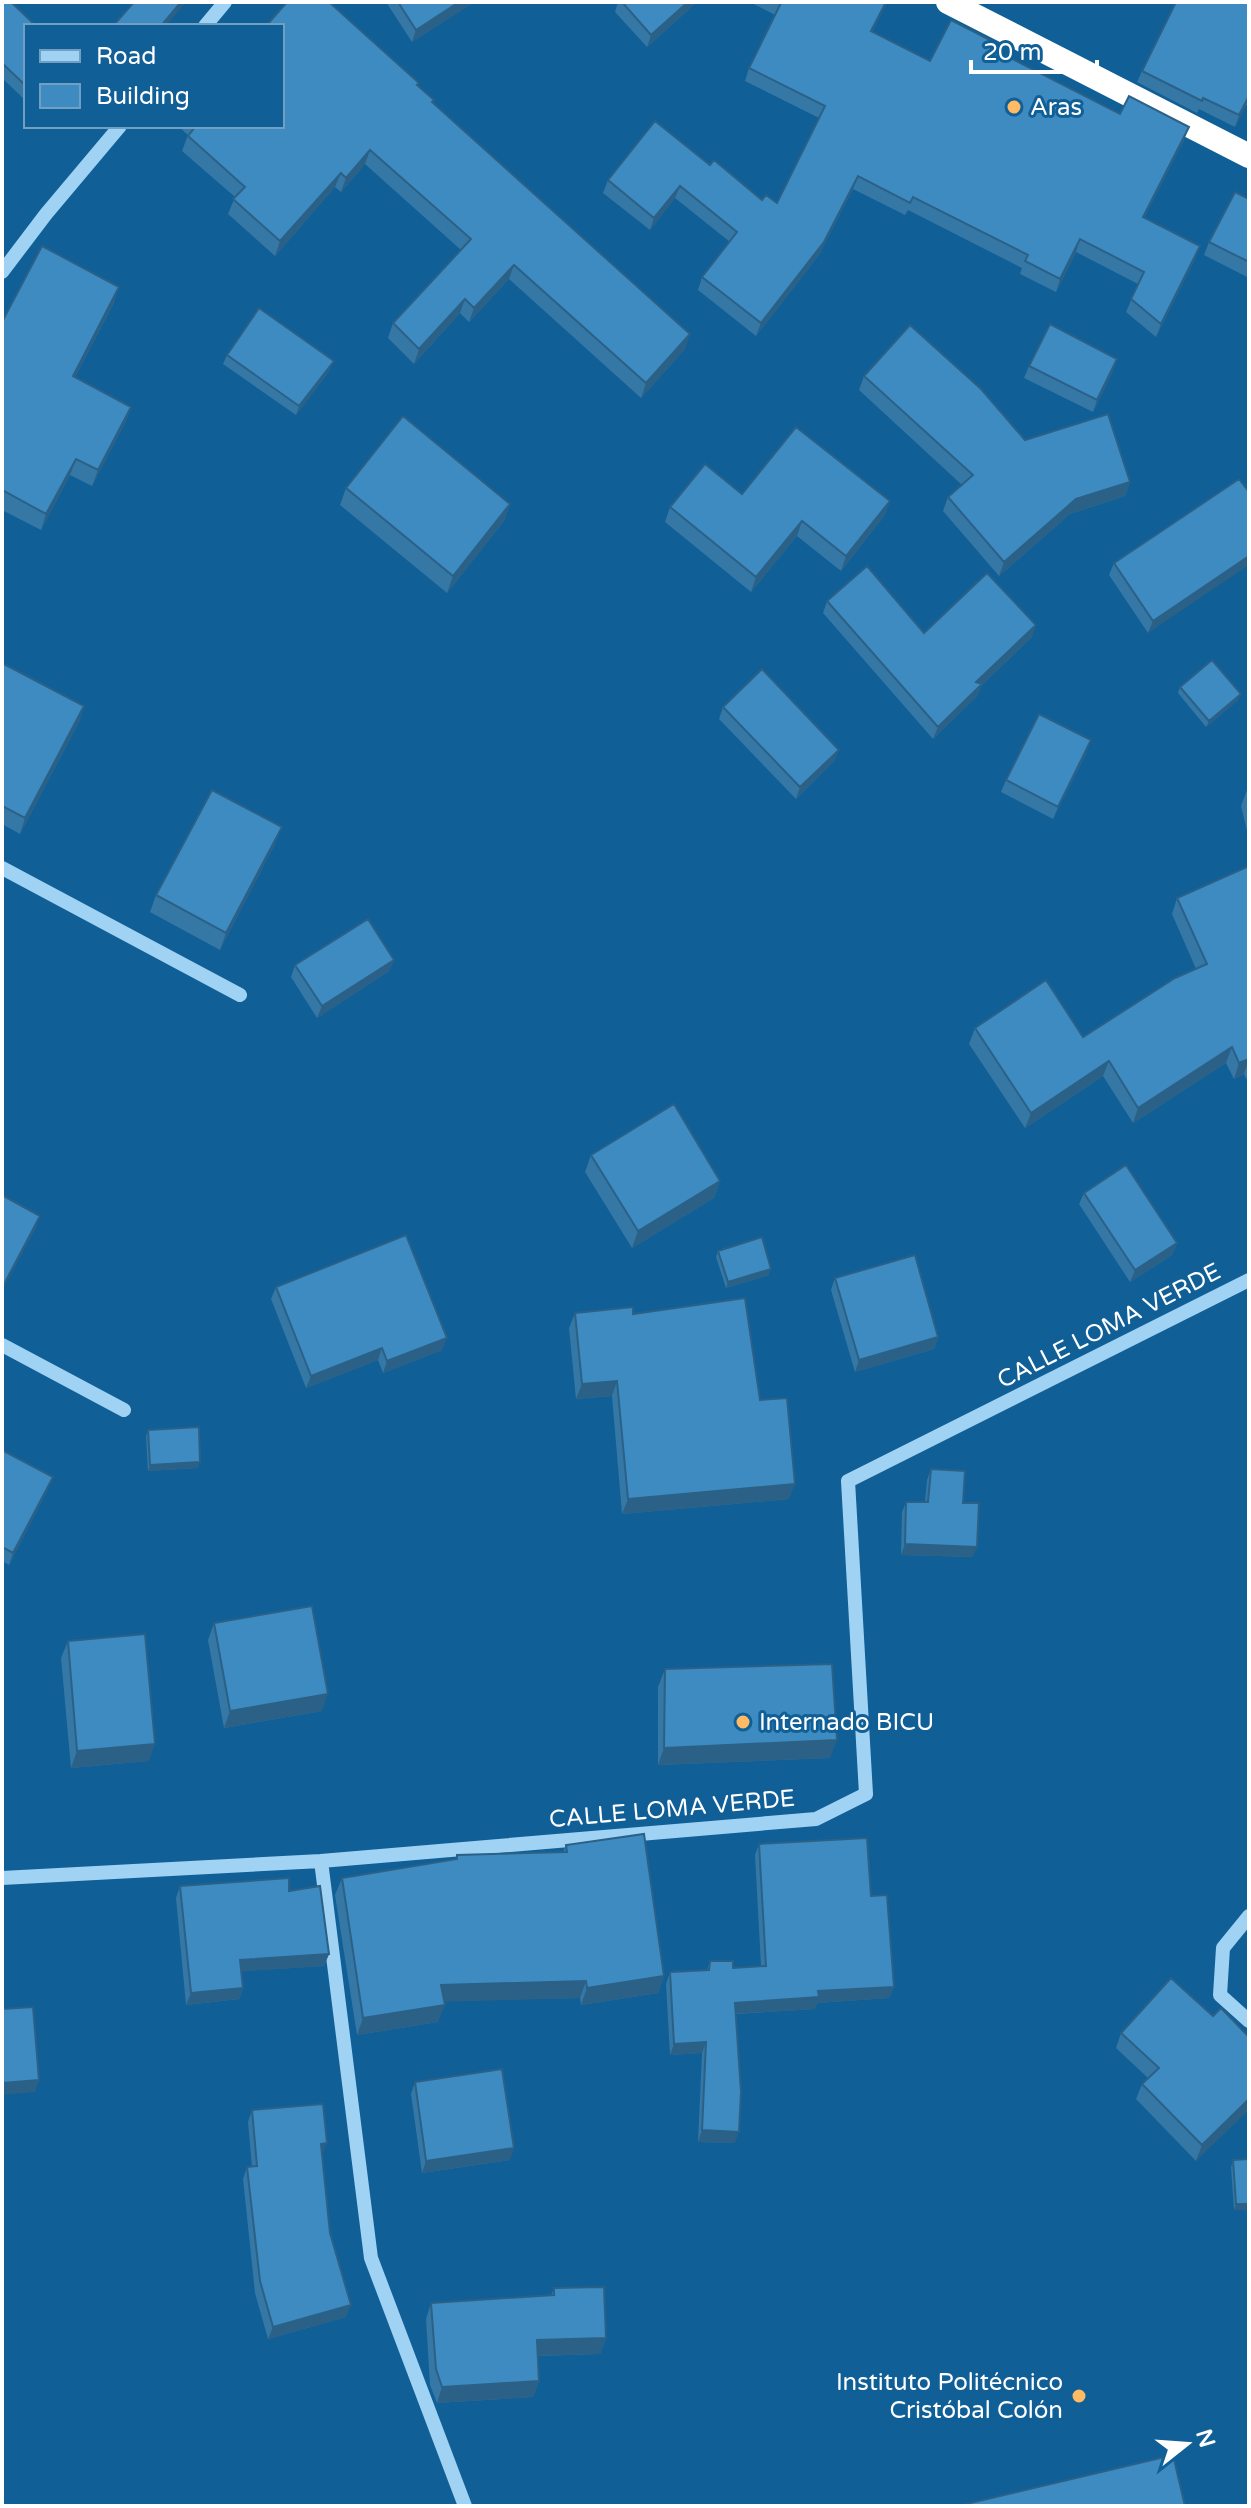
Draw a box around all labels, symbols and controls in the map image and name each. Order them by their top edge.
legend [24,24,284,128]
scale bar [971,24,1097,74]
text: 20 m [983,38,1041,67]
text: Road [96,42,156,71]
text: Building [96,82,190,111]
place label: Aras [1030,93,1082,122]
marker: Aras [1005,98,1023,116]
street label: CALLE LOMA VERDE [992,1257,1226,1395]
place label: Internado BICU [759,1708,934,1737]
marker: Internado BICU [734,1713,752,1731]
street label: CALLE LOMA VERDE [548,1784,796,1834]
place label: Instituto Politécnico Cristóbal Colón [836,2368,1063,2425]
marker: Instituto Politécnico Cristóbal Colón [1070,2387,1088,2405]
north arrow [1147,2404,1227,2484]
text: N [1190,2426,1220,2451]

